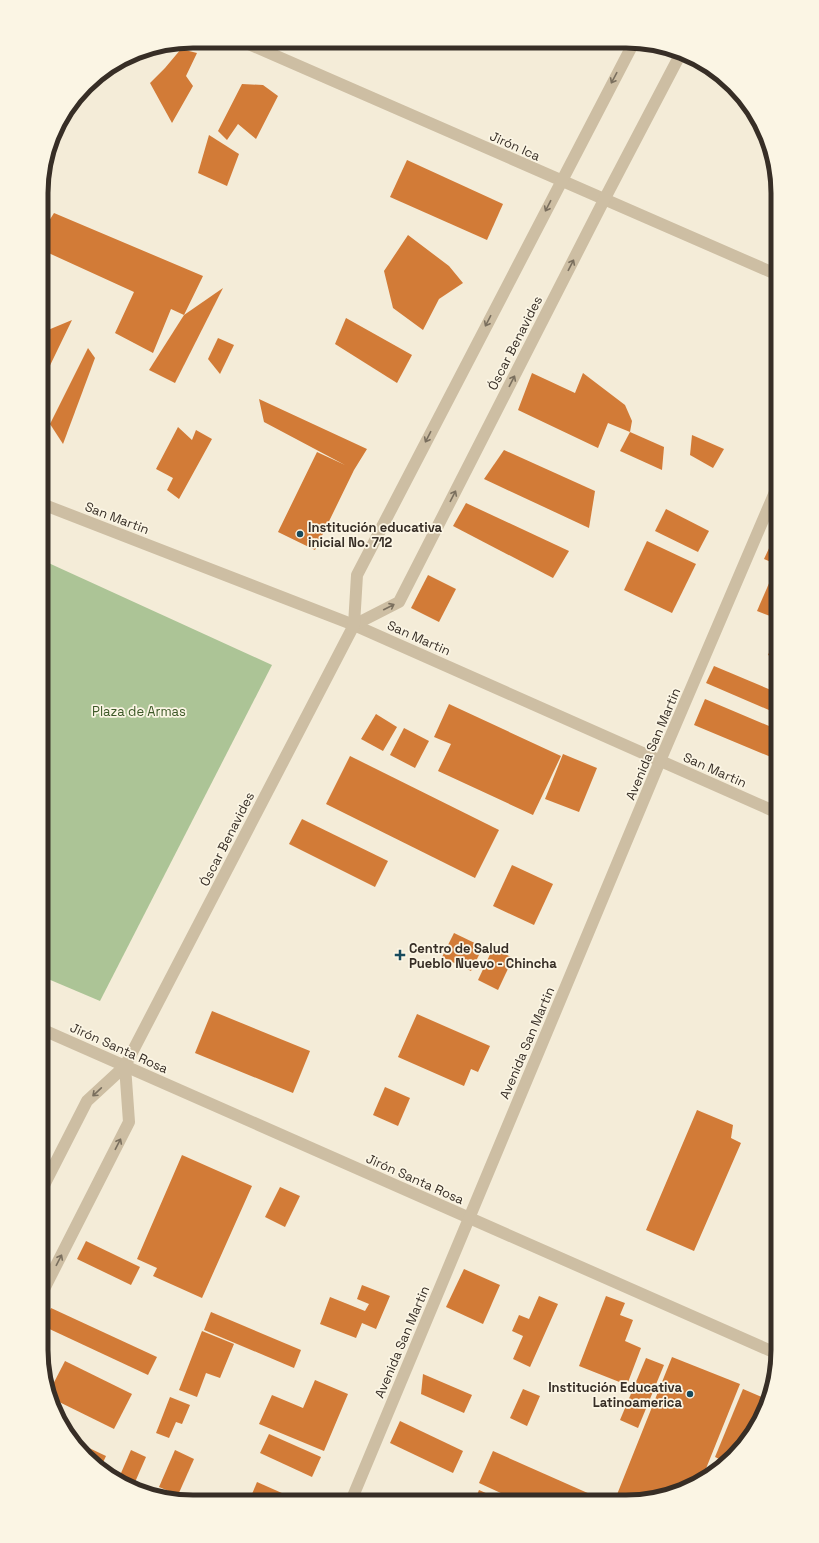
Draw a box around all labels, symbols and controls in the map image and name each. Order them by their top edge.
one-way arrow [610,72,618,84]
street label: Jirón Ica [487,127,543,165]
one-way arrow [544,200,551,212]
one-way arrow [568,259,575,271]
street label: Óscar Benavides [484,293,546,393]
one-way arrow [484,315,491,327]
one-way arrow [509,375,516,387]
one-way arrow [424,431,432,443]
one-way arrow [450,491,457,503]
street label: San Martin [82,498,152,538]
place label: Institución educativa inicial No. 712 [308,519,443,551]
marker: Institución educativa inicial No. 712 [295,529,305,539]
one-way arrow [383,603,395,610]
street label: San Martin [385,617,453,659]
street label: Avenida San Martin [622,685,684,803]
park label: Plaza de Armas [92,703,186,720]
street label: San Martin [681,749,749,791]
street label: Óscar Benavides [196,789,258,889]
place label: Centro de Salud Pueblo Nuevo - Chincha [409,940,557,972]
marker: Centro de Salud Pueblo Nuevo - Chincha [394,949,406,961]
street label: Avenida San Martin [496,984,558,1102]
street label: Jirón Santa Rosa [67,1019,171,1077]
one-way arrow [92,1088,102,1097]
one-way arrow [115,1139,122,1151]
street label: Jirón Santa Rosa [363,1150,467,1208]
one-way arrow [56,1254,63,1266]
street label: Avenida San Martin [371,1283,433,1401]
place label: Institución Educativa Latinoamerica [548,1379,682,1411]
marker: Institución Educativa Latinoamerica [685,1389,695,1399]

